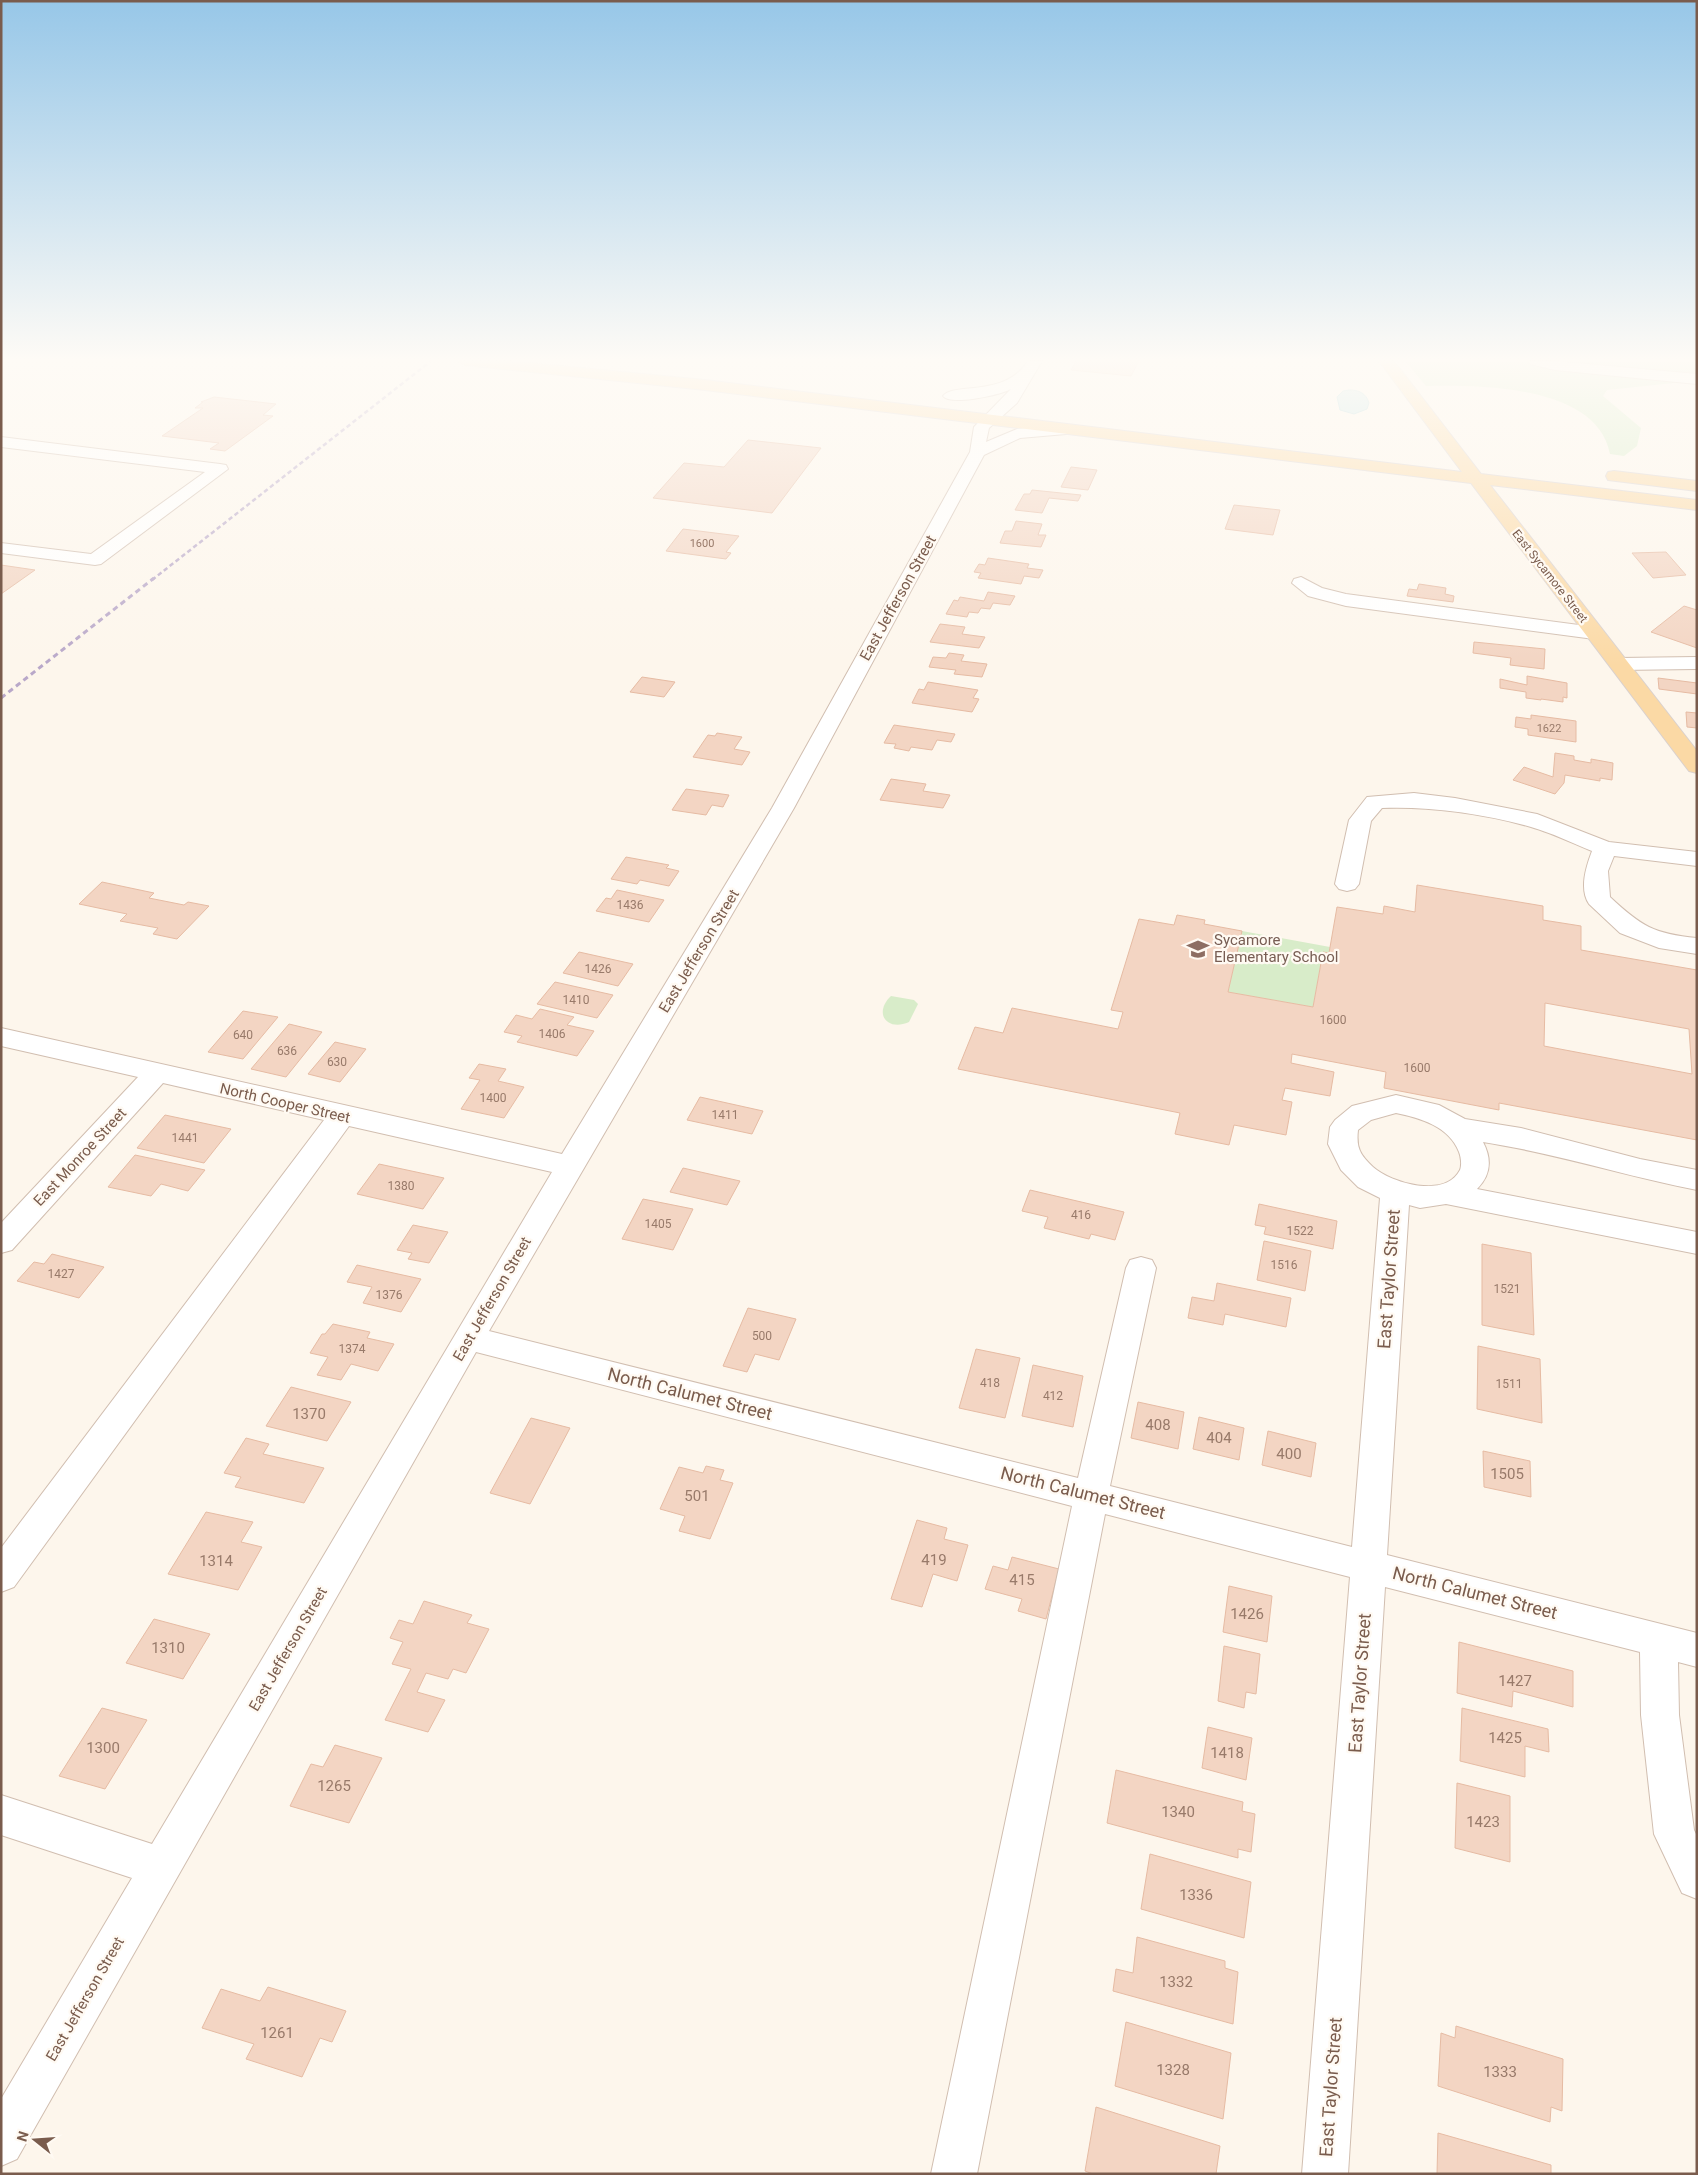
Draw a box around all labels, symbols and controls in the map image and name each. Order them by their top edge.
street label: East Sycamore Street [1509,527,1591,625]
street label: East Jefferson Street [856,532,940,664]
house number: 1600 [690,537,714,550]
house number: 1622 [1537,722,1561,735]
street label: East Jefferson Street [655,886,743,1016]
house number: 1436 [617,898,644,912]
place label: Sycamore Elementary School [1214,931,1338,966]
school or university icon: Sycamore Elementary School [1185,936,1211,962]
house number: 1426 [585,962,612,976]
house number: 1410 [563,993,590,1007]
house number: 1600 [1320,1013,1347,1027]
house number: 1406 [539,1027,566,1041]
house number: 640 [233,1028,253,1042]
house number: 636 [277,1044,297,1058]
house number: 630 [327,1055,347,1069]
house number: 1600 [1404,1061,1431,1075]
street label: North Cooper Street [218,1079,352,1127]
house number: 1400 [480,1091,507,1105]
street label: East Monroe Street [30,1104,130,1210]
house number: 1411 [712,1108,738,1122]
house number: 1441 [172,1131,198,1145]
house number: 1380 [388,1179,415,1193]
house number: 416 [1071,1208,1091,1222]
street label: East Taylor Street [1373,1208,1404,1349]
house number: 1405 [645,1217,672,1231]
house number: 1522 [1287,1224,1314,1238]
street label: East Jefferson Street [449,1234,535,1364]
house number: 1516 [1271,1258,1298,1272]
house number: 1427 [48,1267,75,1281]
house number: 1521 [1494,1282,1520,1296]
house number: 1376 [376,1288,403,1302]
house number: 500 [752,1329,772,1343]
house number: 1374 [339,1342,366,1356]
street label: North Calumet Street [606,1363,775,1424]
house number: 418 [980,1376,1000,1390]
house number: 1511 [1496,1377,1522,1391]
house number: 412 [1043,1389,1063,1403]
house number: 1370 [292,1405,326,1423]
house number: 408 [1145,1416,1171,1434]
house number: 404 [1206,1429,1232,1447]
house number: 400 [1276,1445,1302,1463]
street label: North Calumet Street [999,1462,1168,1523]
house number: 1505 [1490,1465,1524,1483]
house number: 501 [684,1487,710,1505]
house number: 419 [921,1551,947,1569]
house number: 1314 [199,1552,233,1570]
street label: North Calumet Street [1391,1562,1560,1623]
house number: 415 [1009,1571,1035,1589]
street label: East Jefferson Street [245,1584,331,1714]
house number: 1426 [1230,1605,1264,1623]
street label: East Taylor Street [1344,1612,1375,1753]
house number: 1310 [151,1639,185,1657]
house number: 1427 [1498,1672,1532,1690]
house number: 1425 [1488,1729,1522,1747]
house number: 1300 [86,1739,120,1757]
house number: 1418 [1210,1744,1244,1762]
house number: 1265 [317,1777,351,1795]
house number: 1340 [1161,1803,1195,1821]
house number: 1423 [1466,1813,1500,1831]
house number: 1336 [1179,1886,1213,1904]
street label: East Jefferson Street [42,1934,128,2064]
house number: 1332 [1159,1973,1193,1991]
street label: East Taylor Street [1315,2016,1346,2157]
house number: 1261 [260,2024,294,2042]
house number: 1328 [1156,2061,1190,2079]
house number: 1333 [1483,2063,1517,2081]
north arrow [10,2115,60,2165]
text: N [13,2129,32,2143]

